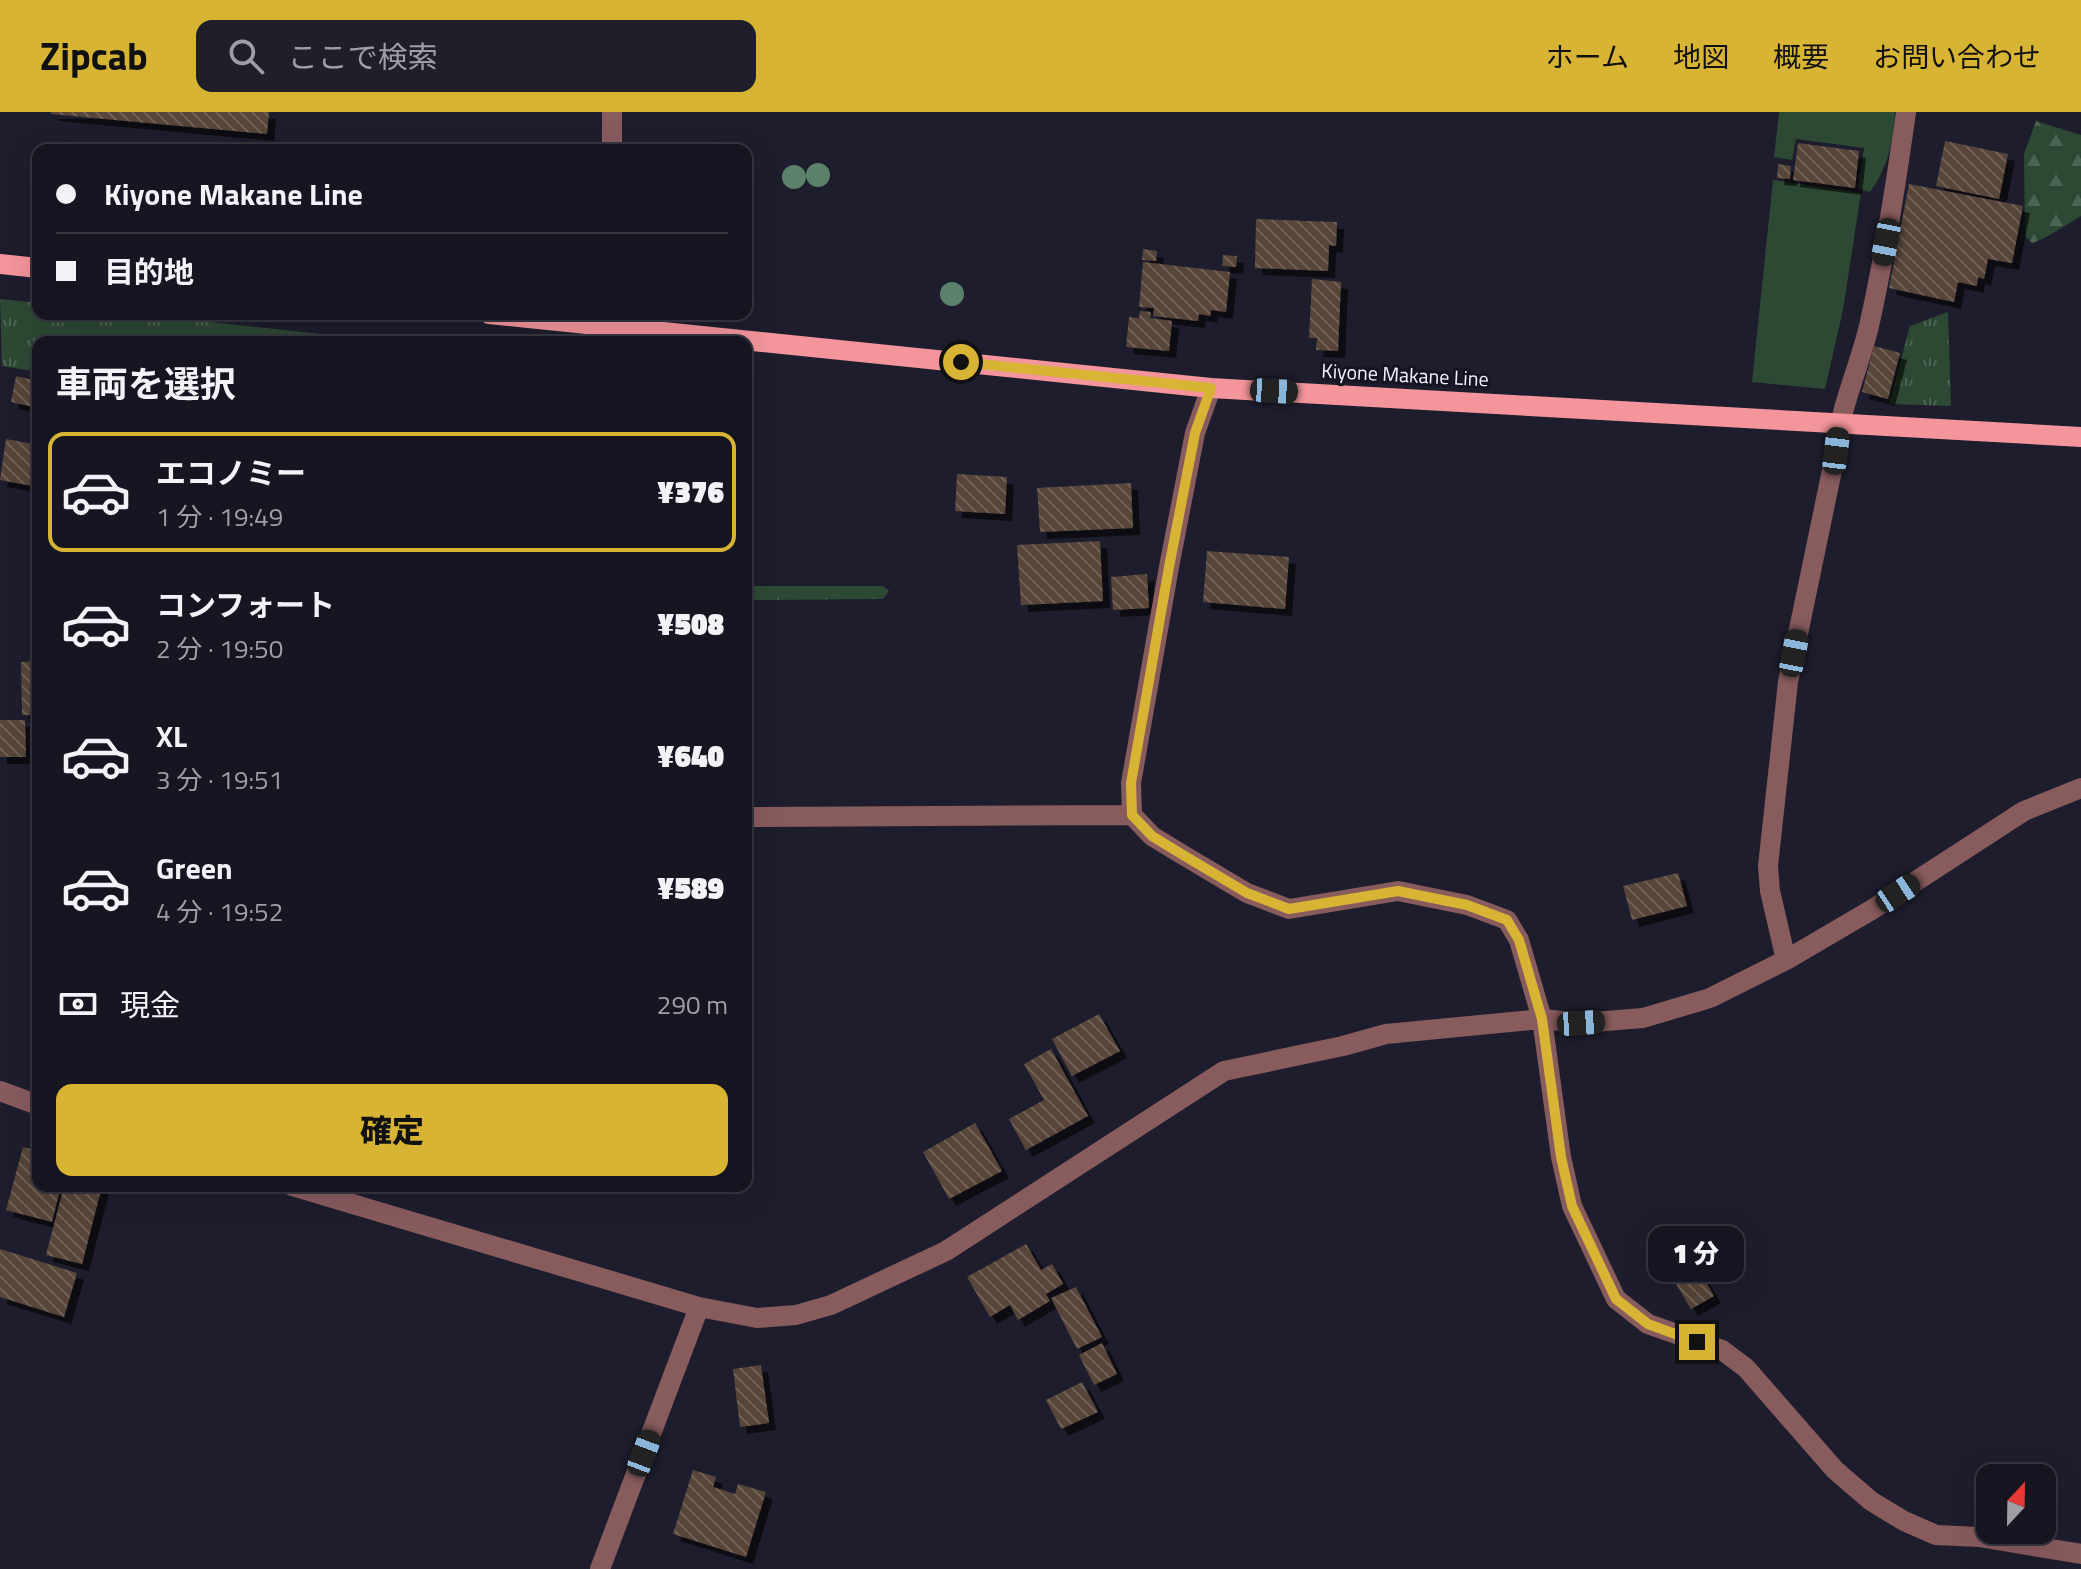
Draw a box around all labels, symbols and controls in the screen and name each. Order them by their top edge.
search box [196,20,756,92]
text: Zipcab [40,27,148,85]
icon: search [224,34,268,78]
text: ここで検索 [288,34,438,80]
text: ホーム [1546,35,1629,78]
text: 地図 [1673,35,1729,78]
text: 概要 [1773,35,1829,78]
text: お問い合わせ [1873,35,2041,78]
text: Kiyone Makane Line [104,171,363,217]
car [1870,216,1902,268]
text: 目的地 [104,249,194,295]
route start [943,344,979,380]
street label: Kiyone Makane Line [1321,355,1489,394]
text: 車両を選択 [56,356,236,411]
car [1249,378,1299,404]
car [1821,426,1851,476]
text: エコノミー [156,450,306,496]
icon: car [60,456,132,528]
text: ¥376 [657,469,724,515]
text: 1 分 · 19:49 [156,497,283,536]
text: コンフォート [156,582,335,628]
icon: car [60,588,132,660]
text: ¥508 [657,601,724,647]
car [1778,627,1810,679]
text: 2 分 · 19:50 [156,629,283,668]
text: XL [156,713,187,759]
icon: car [60,720,132,792]
text: ¥640 [657,733,724,779]
text: 3 分 · 19:51 [156,760,283,799]
text: Green [156,845,233,891]
icon: car [60,852,132,924]
text: ¥589 [657,865,724,911]
car [1871,870,1925,916]
text: 4 分 · 19:52 [156,892,283,931]
icon: cash [56,982,100,1026]
text: 現金 [120,982,180,1028]
text: 290 m [657,985,728,1024]
car [1556,1009,1606,1037]
button: 確定 [56,1084,728,1176]
callout: 1 分 [1649,1226,1745,1282]
text: 1 分 [1673,1234,1719,1273]
route end [1679,1324,1715,1360]
car [624,1426,664,1480]
north arrow [1976,1464,2056,1544]
map controls [1976,1464,2056,1544]

